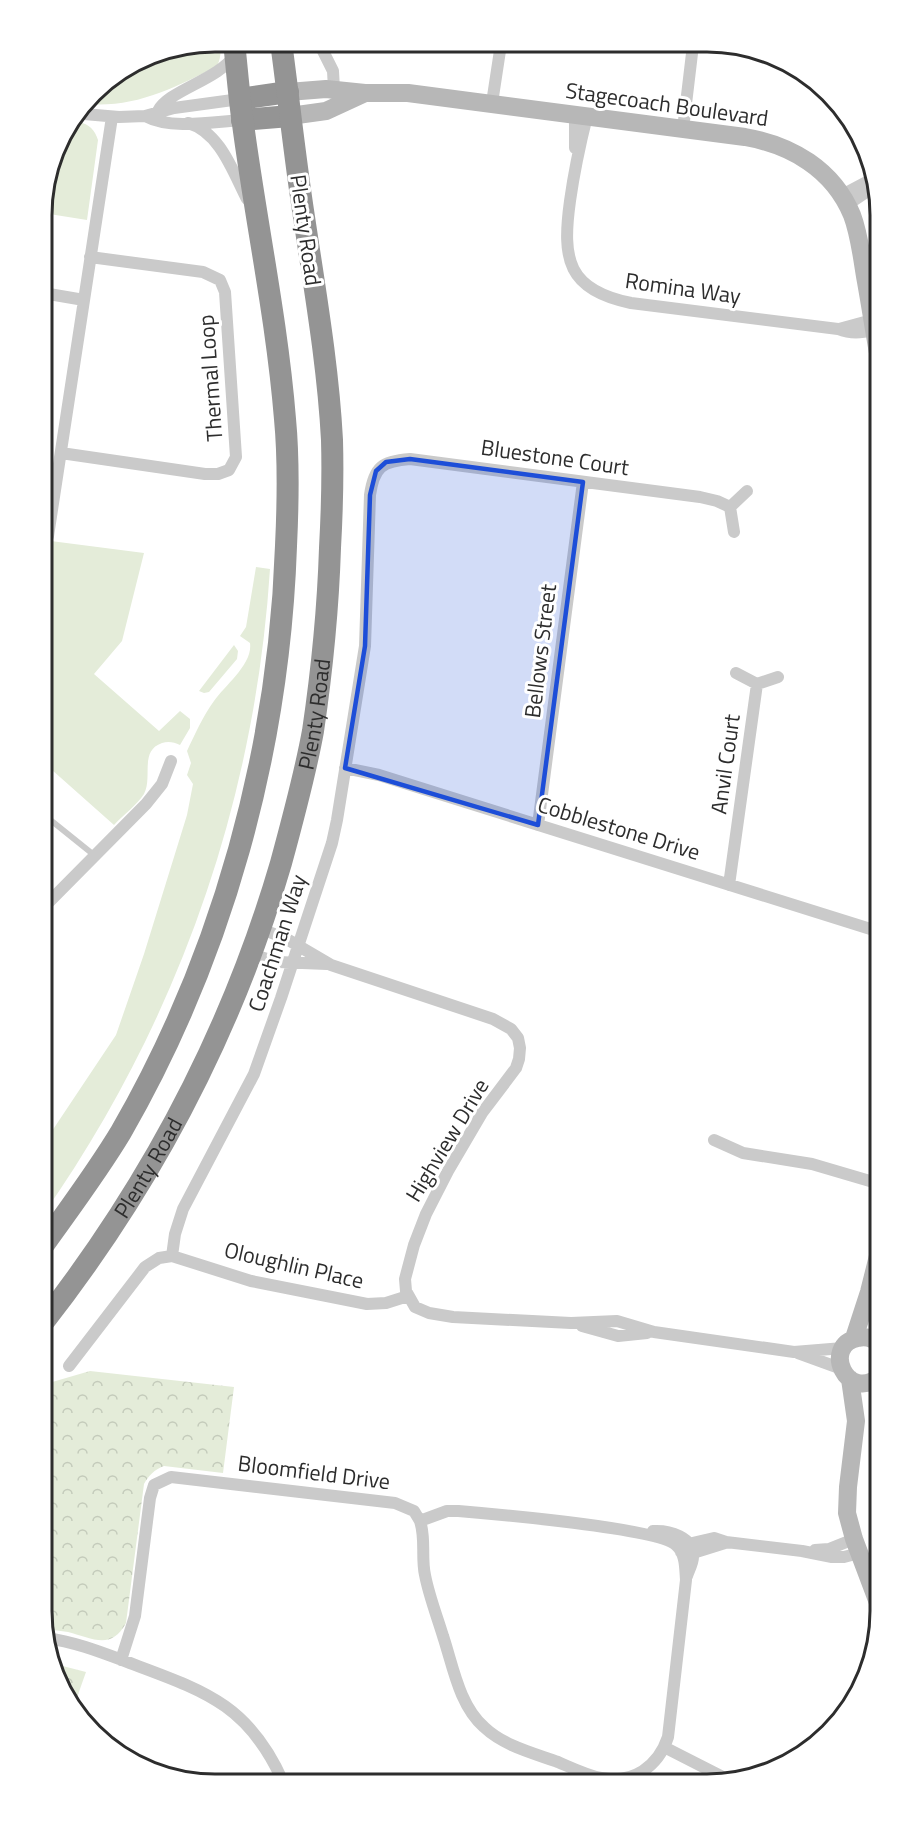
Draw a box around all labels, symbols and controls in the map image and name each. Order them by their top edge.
street label: Stagecoach Boulevard [563,73,771,135]
street label: Plenty Road [281,172,331,288]
street label: Romina Way [623,263,743,313]
street label: Thermal Loop [189,314,231,442]
street label: Bluestone Court [479,430,631,484]
street label: Bellows Street [515,582,565,720]
street label: Plenty Road [289,657,339,773]
street label: Anvil Court [701,712,749,816]
street label: Cobblestone Drive [534,787,704,869]
street label: Coachman Way [239,870,315,1016]
street label: Highview Drive [397,1072,497,1208]
street label: Plenty Road [105,1111,191,1225]
street label: Oloughlin Place [221,1232,367,1298]
street label: Bloomfield Drive [236,1446,392,1498]

